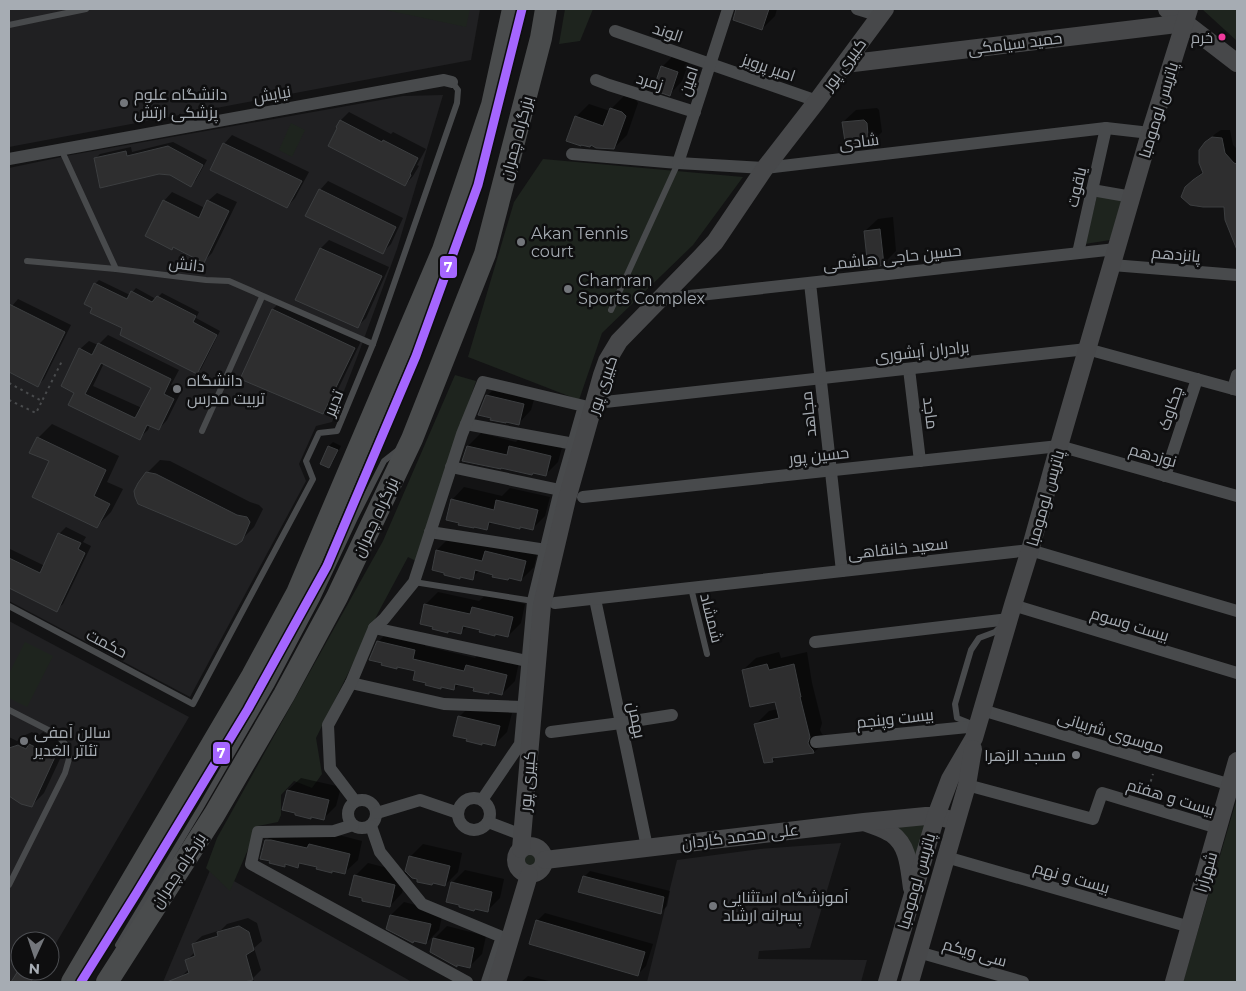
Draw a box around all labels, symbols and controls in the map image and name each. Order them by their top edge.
street label: الوند [650,18,685,46]
street label: حمید سیامکی [967,28,1063,60]
place label: خرم [1191,28,1213,48]
marker: خرم [1217,32,1227,42]
street label: کبیری پور [818,34,872,96]
street label: امیر پرویز [738,49,798,87]
street label: پاتریس لومومبا [1135,59,1184,161]
street label: امین [675,64,703,99]
street label: زمرد [634,68,666,95]
street label: نیایش [252,82,293,108]
place label: دانشگاه علوم پزشکی ارتش [134,85,227,124]
street label: بزرگراه چمران [496,94,539,183]
marker: دانشگاه علوم پزشکی ارتش [118,97,130,109]
street label: شادی [838,130,880,154]
street label: یاقوت [1063,164,1090,209]
place label: Akan Tennis court [531,224,628,261]
marker: Akan Tennis court [515,236,527,248]
street label: حسین حاجی هاشمی [822,241,962,275]
street label: پانزدهم [1151,243,1202,268]
street label: دانش [168,253,206,277]
line badge: 7 [439,255,458,279]
text: 7 [444,258,453,276]
place label: Chamran Sports Complex [578,271,705,308]
marker: Chamran Sports Complex [562,283,574,295]
street label: برادران آبشوری [874,337,970,367]
street label: کبیری پور [583,353,623,418]
place label: دانشگاه تربیت مدرس [187,371,265,409]
marker: دانشگاه تربیت مدرس [171,383,183,395]
street label: چکاوک [1154,384,1188,433]
street label: تدبیر [319,387,348,420]
street label: مجاهد [797,390,820,438]
street label: ماجد [919,396,942,430]
street label: نوزدهم [1126,440,1179,473]
street label: حسین پور [787,443,850,470]
street label: پاتریس لومومبا [1023,447,1070,549]
street label: بزرگراه چمران [349,474,404,561]
street label: سعید خانقاهی [847,534,949,564]
street label: شمشاد [696,591,727,645]
street label: بیست وسوم [1088,604,1171,647]
street label: حکمت [83,625,130,662]
street label: بهمن [622,700,650,740]
street label: بیست وپنجم [855,705,935,734]
street label: موسوی شربیانی [1055,707,1166,759]
place label: سالن آمفی تئاتر الغدير [33,723,111,760]
marker: سالن آمفی تئاتر الغدير [18,735,30,747]
line badge: 7 [212,741,231,765]
text: 7 [217,744,226,762]
place label: مسجد الزهرا [984,746,1066,765]
marker: مسجد الزهرا [1070,749,1082,761]
street label: کبیری پور [515,750,542,813]
street label: بیست و هفتم [1124,775,1217,822]
street label: علی محمد کاردان [680,820,800,854]
street label: بزرگراه چمران [147,829,212,913]
street label: پاتریس لومومبا [894,830,941,932]
street label: شهرآرا [1192,850,1222,895]
street label: بیست و نهم [1031,858,1112,899]
place label: آموزشگاه استثنایی پسرانه ارشاد [723,888,849,927]
marker: آموزشگاه استثنایی پسرانه ارشاد [707,900,719,912]
north arrow [10,931,60,981]
street label: سی ویکم [940,934,1009,973]
text: N [28,960,40,978]

